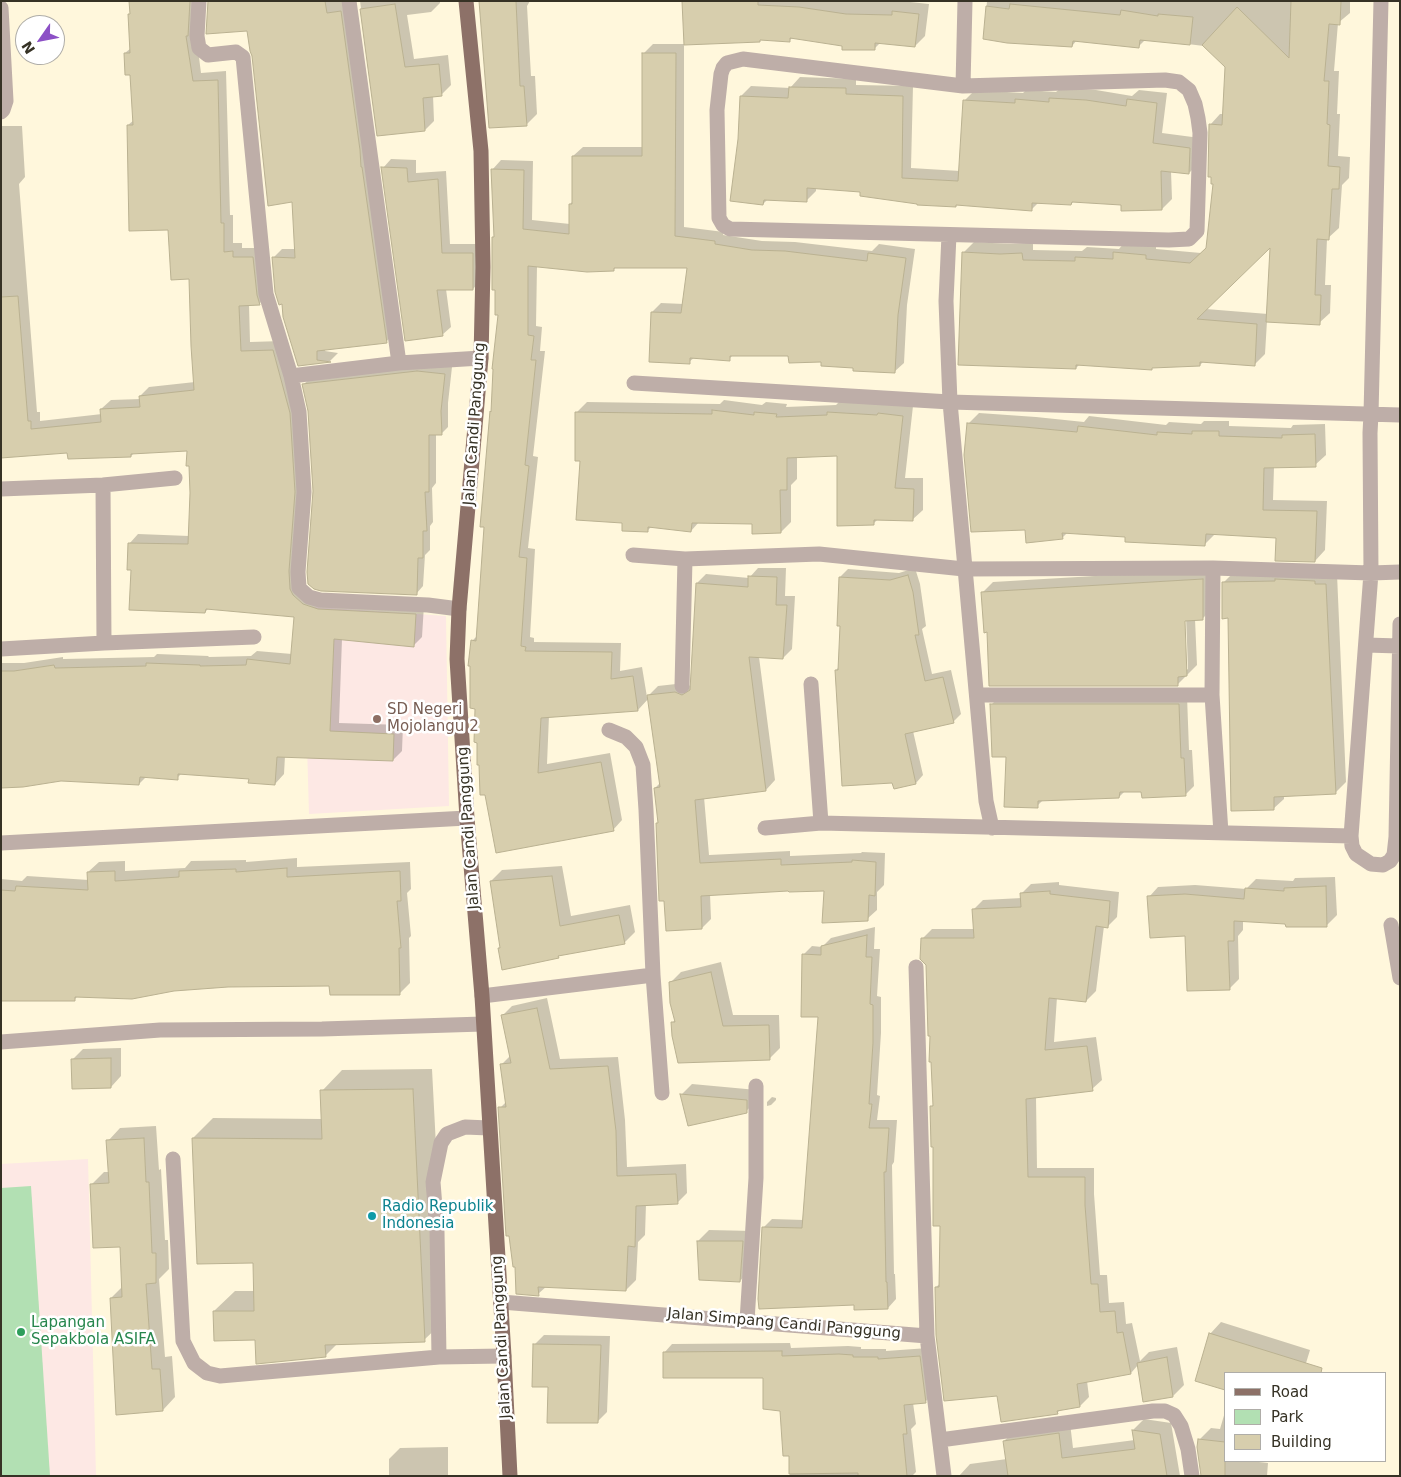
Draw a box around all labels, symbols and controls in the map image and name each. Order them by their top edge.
north arrow [15,15,65,65]
text: N [18,38,38,57]
street label: Jalan Candi Panggung [460,342,490,506]
place label: SD Negeri Mojolangu 2 [387,701,479,736]
marker: SD Negeri Mojolangu 2 [371,713,383,725]
street label: Jalan Candi Panggung [454,746,484,910]
place label: Radio Republik Indonesia [382,1198,493,1233]
marker: Radio Republik Indonesia [366,1210,378,1222]
street label: Jalan Candi Panggung [489,1255,515,1419]
street label: Jalan Simpang Candi Panggung [666,1305,902,1343]
place label: Lapangan Sepakbola ASIFA [31,1314,156,1349]
marker: Lapangan Sepakbola ASIFA [15,1326,27,1338]
legend [1224,1372,1386,1462]
text: Road [1271,1383,1309,1401]
text: Park [1271,1408,1303,1426]
text: Building [1271,1433,1332,1451]

